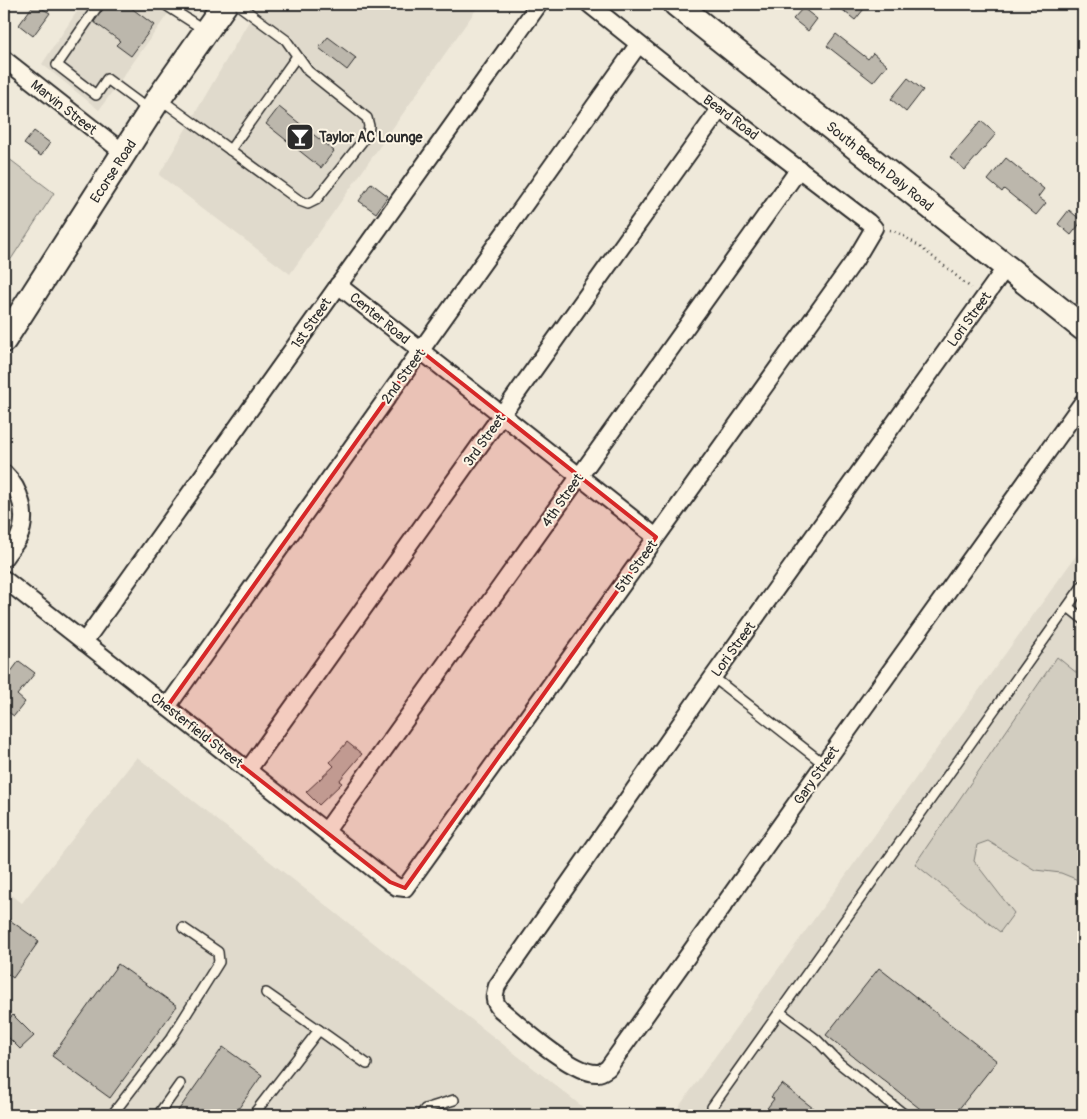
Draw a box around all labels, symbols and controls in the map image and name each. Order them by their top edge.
street label: Marvin Street [27,76,100,139]
street label: Beard Road [700,91,762,144]
street label: South Beech Daly Road [823,118,937,215]
bar icon: Taylor AC Lounge [285,122,315,152]
place label: Taylor AC Lounge [318,129,423,146]
street label: Ecorse Road [87,136,140,206]
street label: Lori Street [944,288,995,350]
street label: Center Road [346,289,413,348]
street label: 1st Street [288,294,335,352]
street label: 2nd Street [378,345,429,407]
street label: 3rd Street [460,411,509,470]
street label: 4th Street [538,470,587,530]
street label: 5th Street [612,536,661,596]
street label: Lori Street [708,618,759,680]
street label: Chesterfield Street [147,689,246,772]
street label: Gary Street [790,742,843,808]

